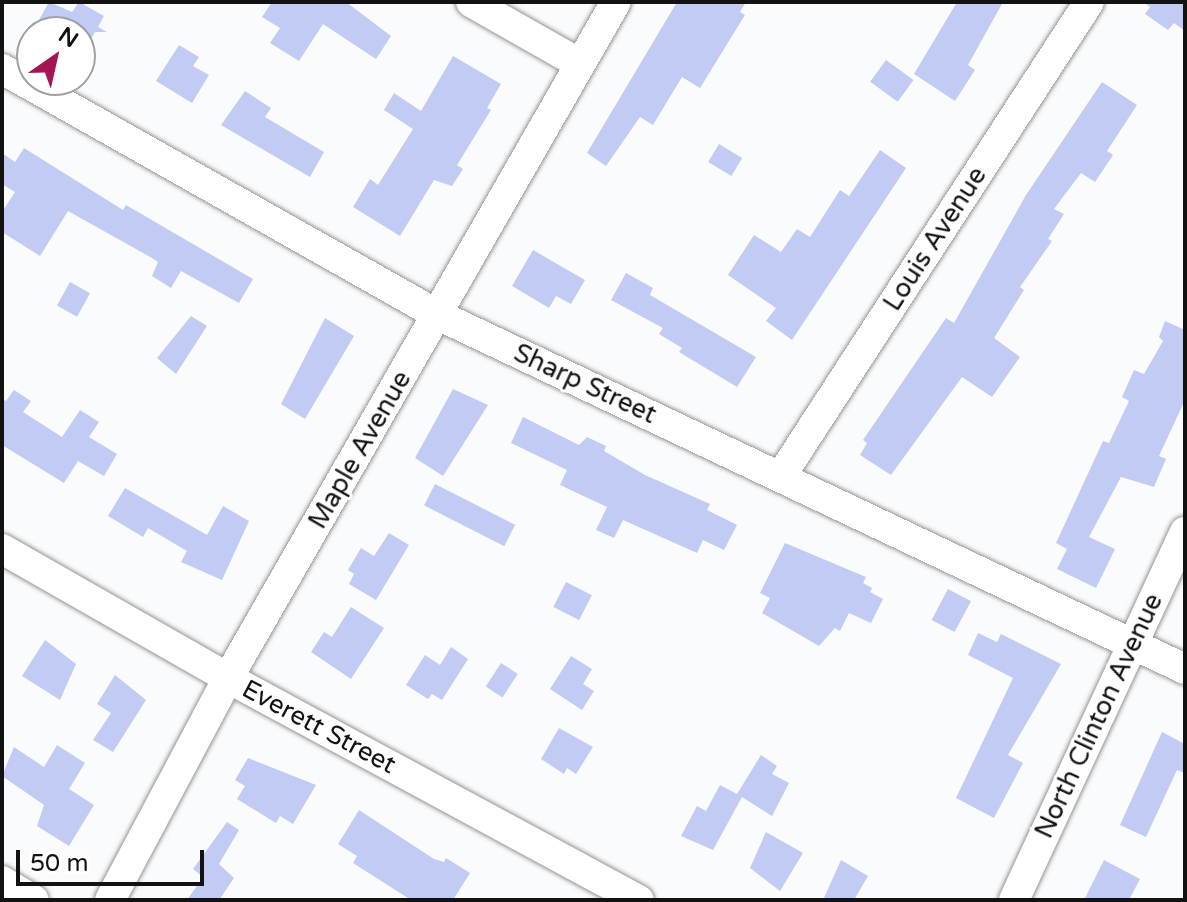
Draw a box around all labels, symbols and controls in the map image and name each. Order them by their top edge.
north arrow [16,16,96,96]
text: N [54,22,83,53]
street label: Louis Avenue [877,161,993,317]
street label: Sharp Street [509,337,661,431]
street label: Maple Avenue [302,365,418,535]
street label: North Clinton Avenue [1029,589,1169,843]
street label: Everett Street [237,673,401,781]
scale bar [20,834,208,884]
text: 50 m [30,849,88,878]

